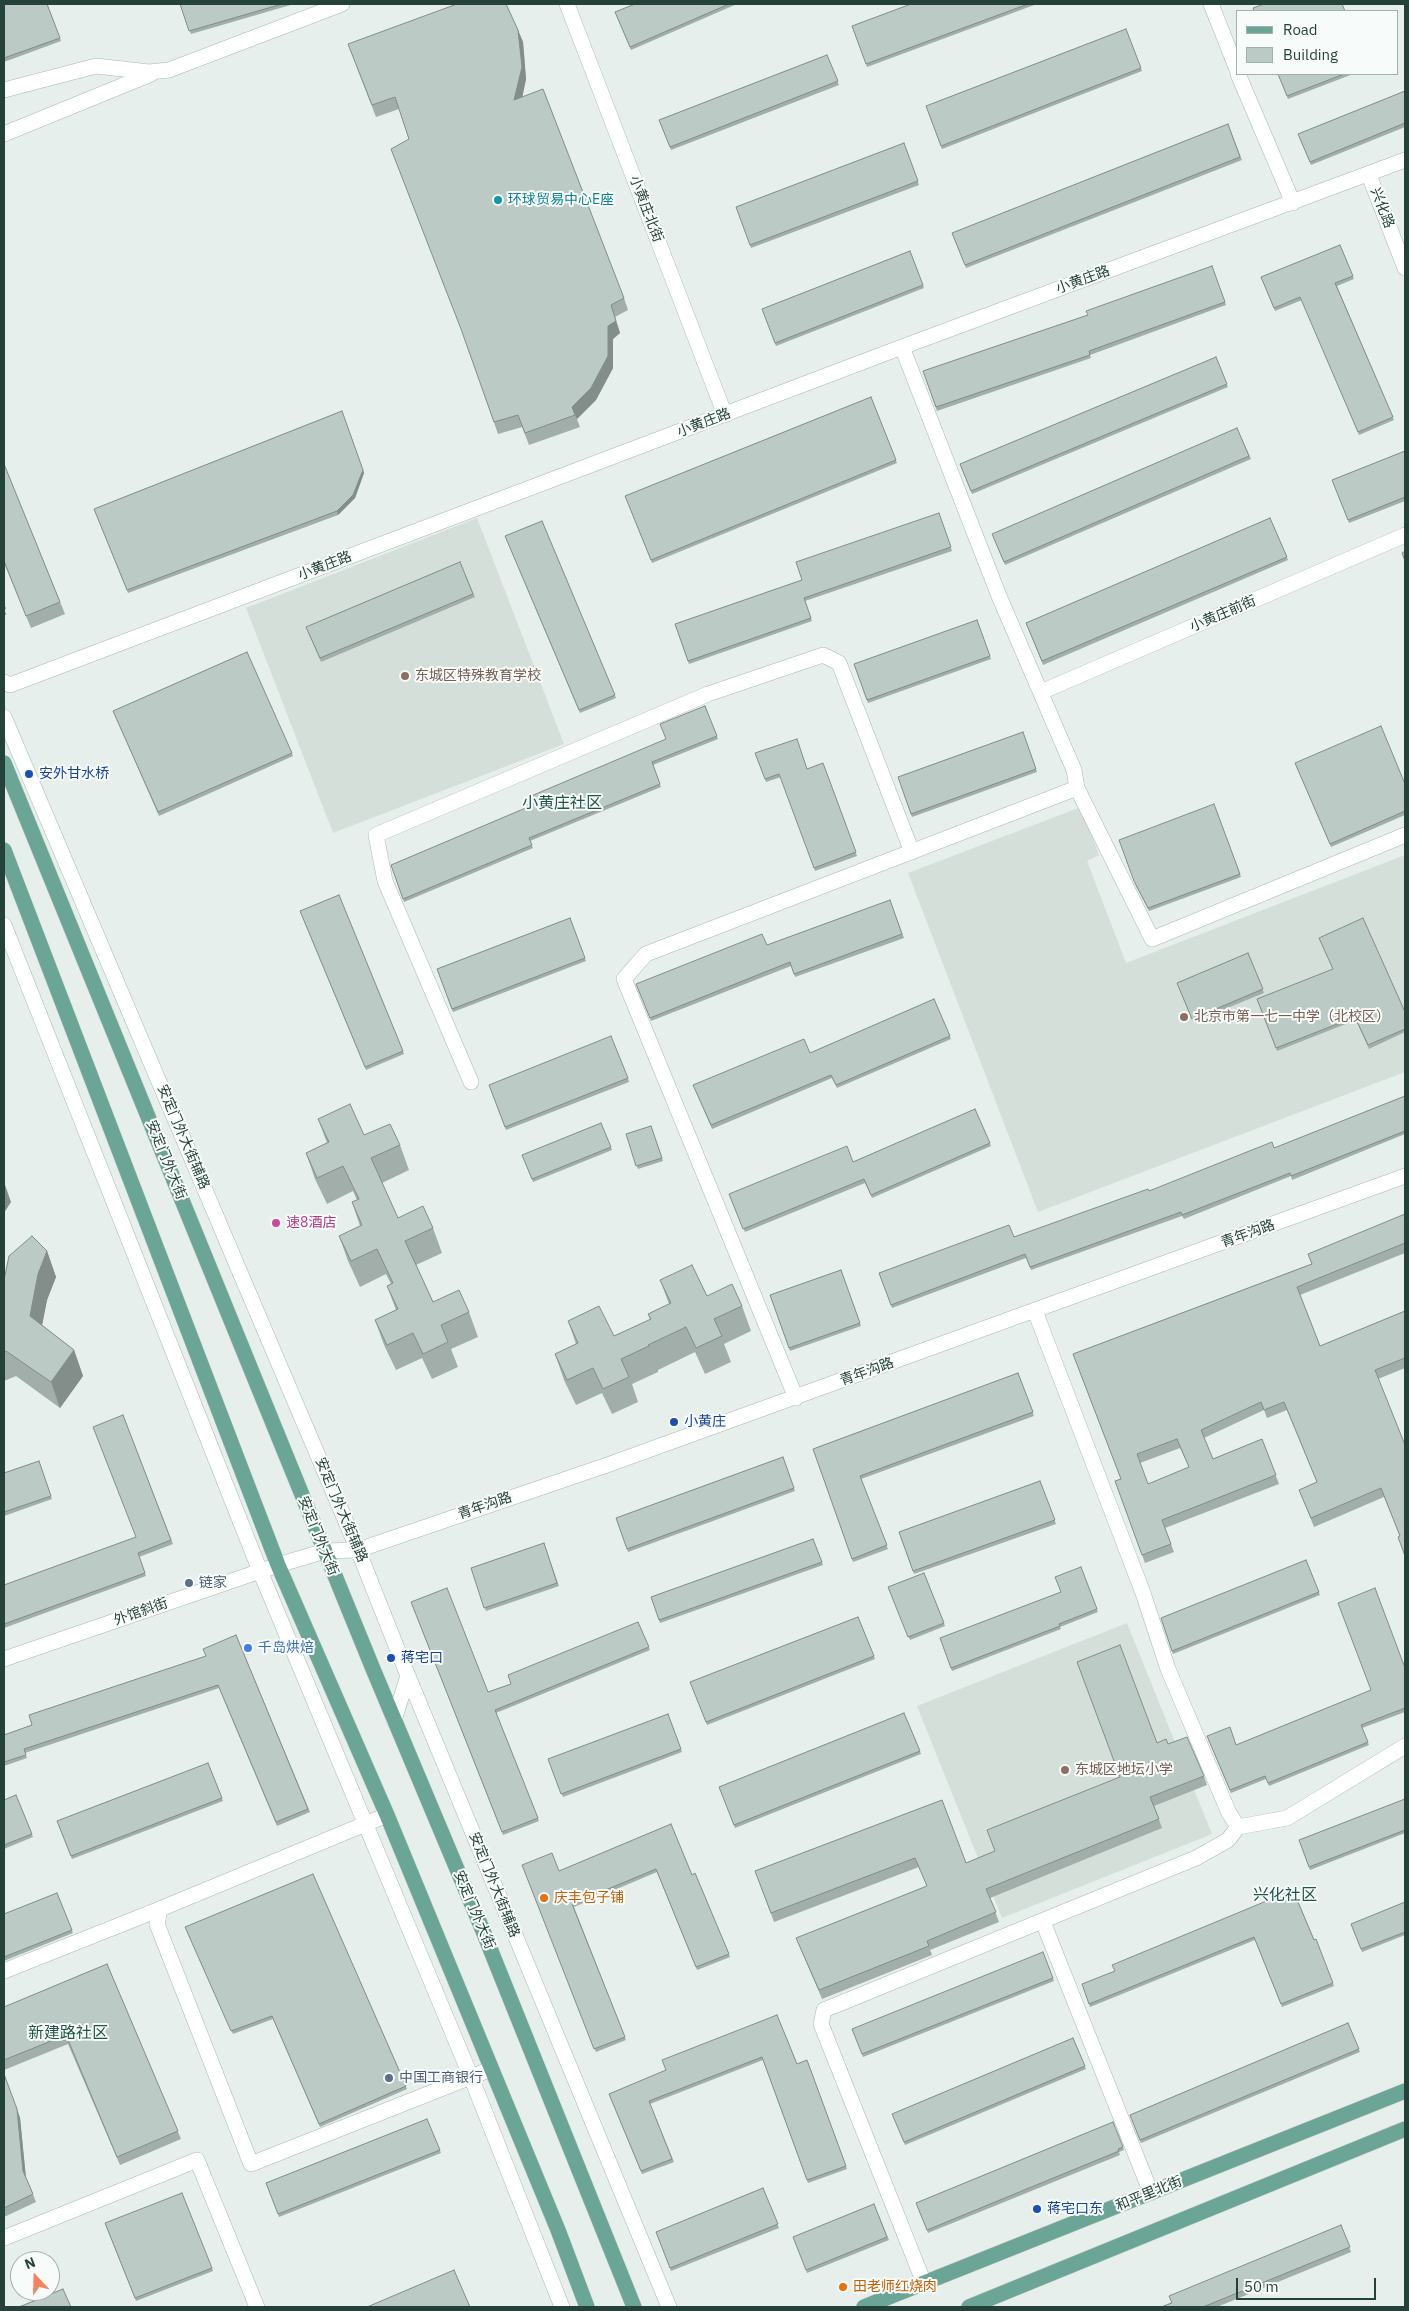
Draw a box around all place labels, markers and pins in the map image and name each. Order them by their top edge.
place label: 环球贸易中心E座 [508,192,614,208]
marker: 环球贸易中心E座 [492,194,504,206]
place label: 东城区特殊教育学校 [415,668,541,684]
marker: 东城区特殊教育学校 [399,670,411,682]
place label: 安外甘水桥 [39,766,109,782]
marker: 安外甘水桥 [23,768,35,780]
place label: 北京市第一七一中学（北校区） [1194,1009,1390,1025]
marker: 北京市第一七一中学（北校区） [1178,1011,1190,1023]
place label: 速8酒店 [286,1215,336,1231]
marker: 速8酒店 [270,1217,282,1229]
place label: 小黄庄 [684,1414,726,1430]
marker: 小黄庄 [668,1416,680,1428]
place label: 链家 [199,1575,227,1591]
marker: 链家 [183,1577,195,1589]
place label: 千岛烘焙 [258,1640,314,1656]
marker: 千岛烘焙 [242,1642,254,1654]
place label: 蒋宅口 [401,1650,443,1666]
marker: 蒋宅口 [385,1652,397,1664]
place label: 东城区地坛小学 [1075,1762,1173,1778]
marker: 东城区地坛小学 [1059,1764,1071,1776]
place label: 庆丰包子铺 [554,1890,624,1906]
marker: 庆丰包子铺 [538,1892,550,1904]
place label: 中国工商银行 [399,2070,483,2086]
marker: 中国工商银行 [383,2072,395,2084]
place label: 蒋宅口东 [1047,2201,1103,2217]
marker: 蒋宅口东 [1031,2203,1043,2215]
place label: 田老师红烧肉 [853,2279,937,2295]
marker: 田老师红烧肉 [837,2281,849,2293]

